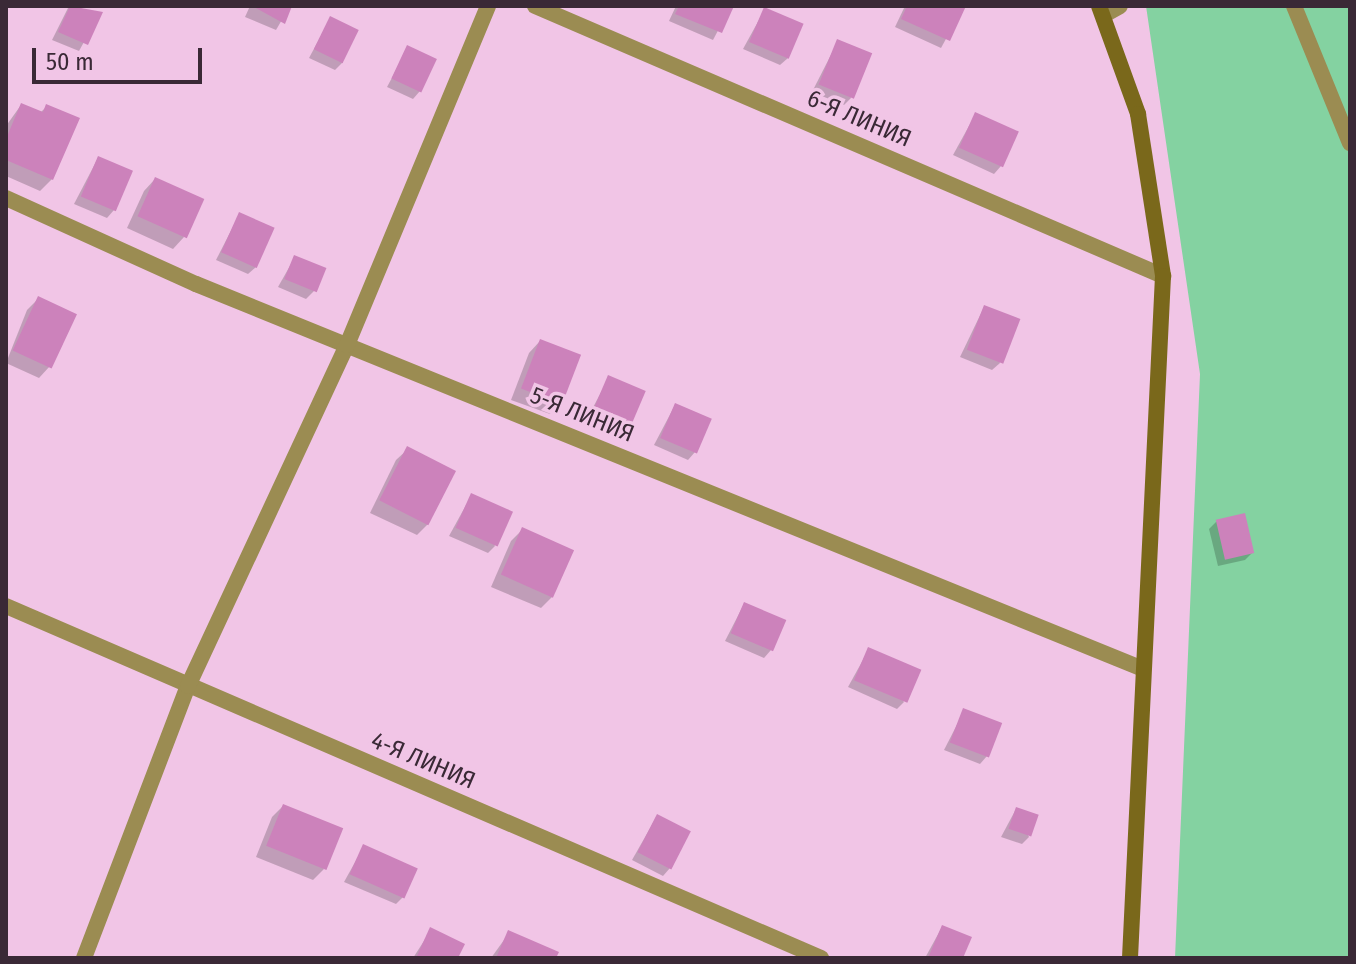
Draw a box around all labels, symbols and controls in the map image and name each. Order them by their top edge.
scale bar [36,32,206,82]
text: 50 m [46,48,94,76]
street label: 6-Я ЛИНИЯ [803,84,915,154]
street label: 5-Я ЛИНИЯ [526,381,638,449]
street label: 4-Я ЛИНИЯ [367,726,479,796]

